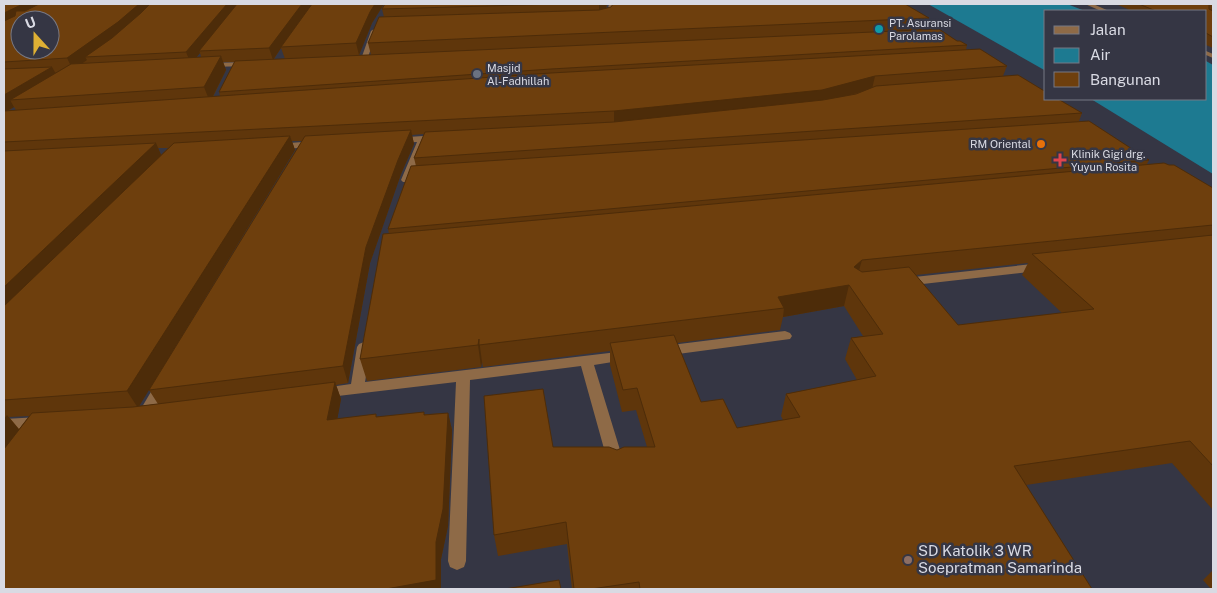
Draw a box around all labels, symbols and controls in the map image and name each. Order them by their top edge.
north arrow [10,10,60,60]
legend [1044,10,1207,100]
text: U [23,14,38,32]
place label: PT. Asuransi Parolamas [889,17,951,42]
text: Jalan [1090,21,1126,38]
marker: PT. Asuransi Parolamas [873,23,885,35]
text: Air [1090,46,1110,63]
place label: Masjid Al-Fadhillah [487,62,549,87]
marker: Masjid Al-Fadhillah [471,68,483,80]
text: Bangunan [1090,71,1161,88]
place label: RM Oriental [970,138,1031,150]
marker: RM Oriental [1035,138,1047,150]
place label: Klinik Gigi drg. Yuyun Rosita [1071,148,1146,173]
marker: Klinik Gigi drg. Yuyun Rosita [1053,153,1067,167]
place label: SD Katolik 3 WR Soepratman Samarinda [918,542,1082,576]
marker: SD Katolik 3 WR Soepratman Samarinda [902,554,914,566]

